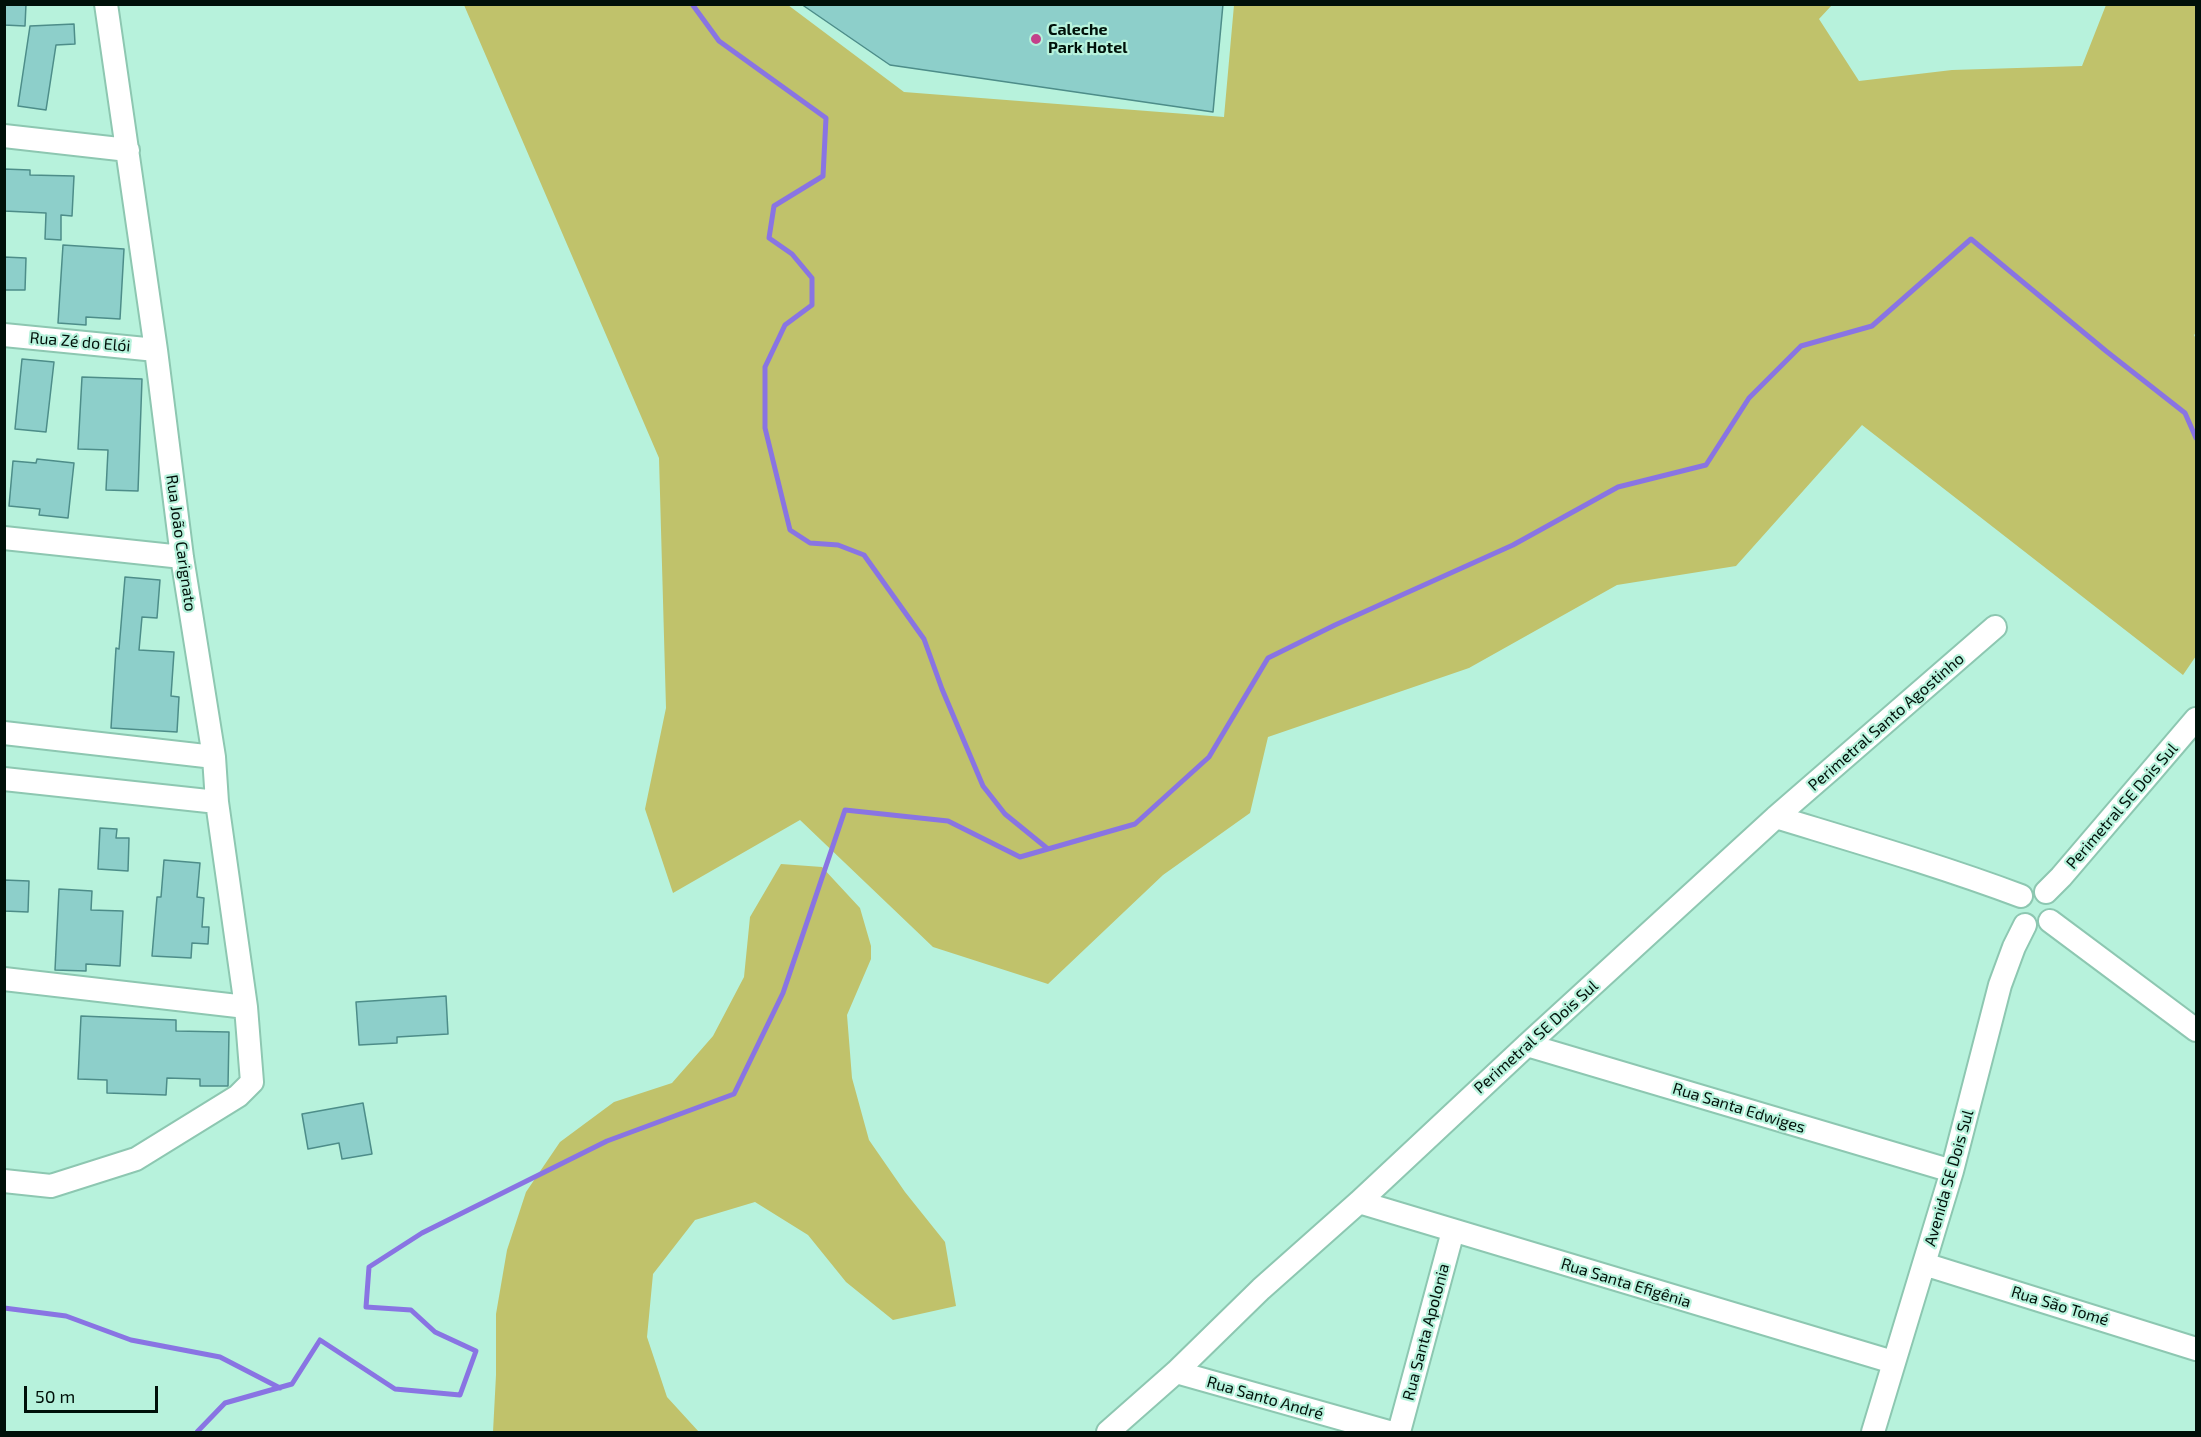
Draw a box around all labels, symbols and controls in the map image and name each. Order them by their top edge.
place label: Caleche Park Hotel [1048,20,1127,58]
marker: Caleche Park Hotel [1029,32,1043,46]
street label: Rua Zé do Elói [29,328,131,356]
street label: Rua João Carignato [162,473,200,613]
street label: Perimetral Santo Agostinho [1804,649,1968,795]
street label: Perimetral SE Dois Sul [2062,739,2182,873]
street label: Perimetral SE Dois Sul [1470,976,1602,1098]
street label: Rua Santa Edwiges [1670,1079,1808,1137]
street label: Avenida SE Dois Sul [1920,1108,1978,1248]
street label: Rua Santa Efigênia [1559,1254,1693,1312]
street label: Rua Santa Apolonia [1398,1261,1454,1403]
street label: Rua São Tomé [2009,1282,2111,1330]
street label: Rua Santo André [1204,1372,1326,1424]
scale bar [27,1374,160,1412]
text: 50 m [35,1385,75,1407]

